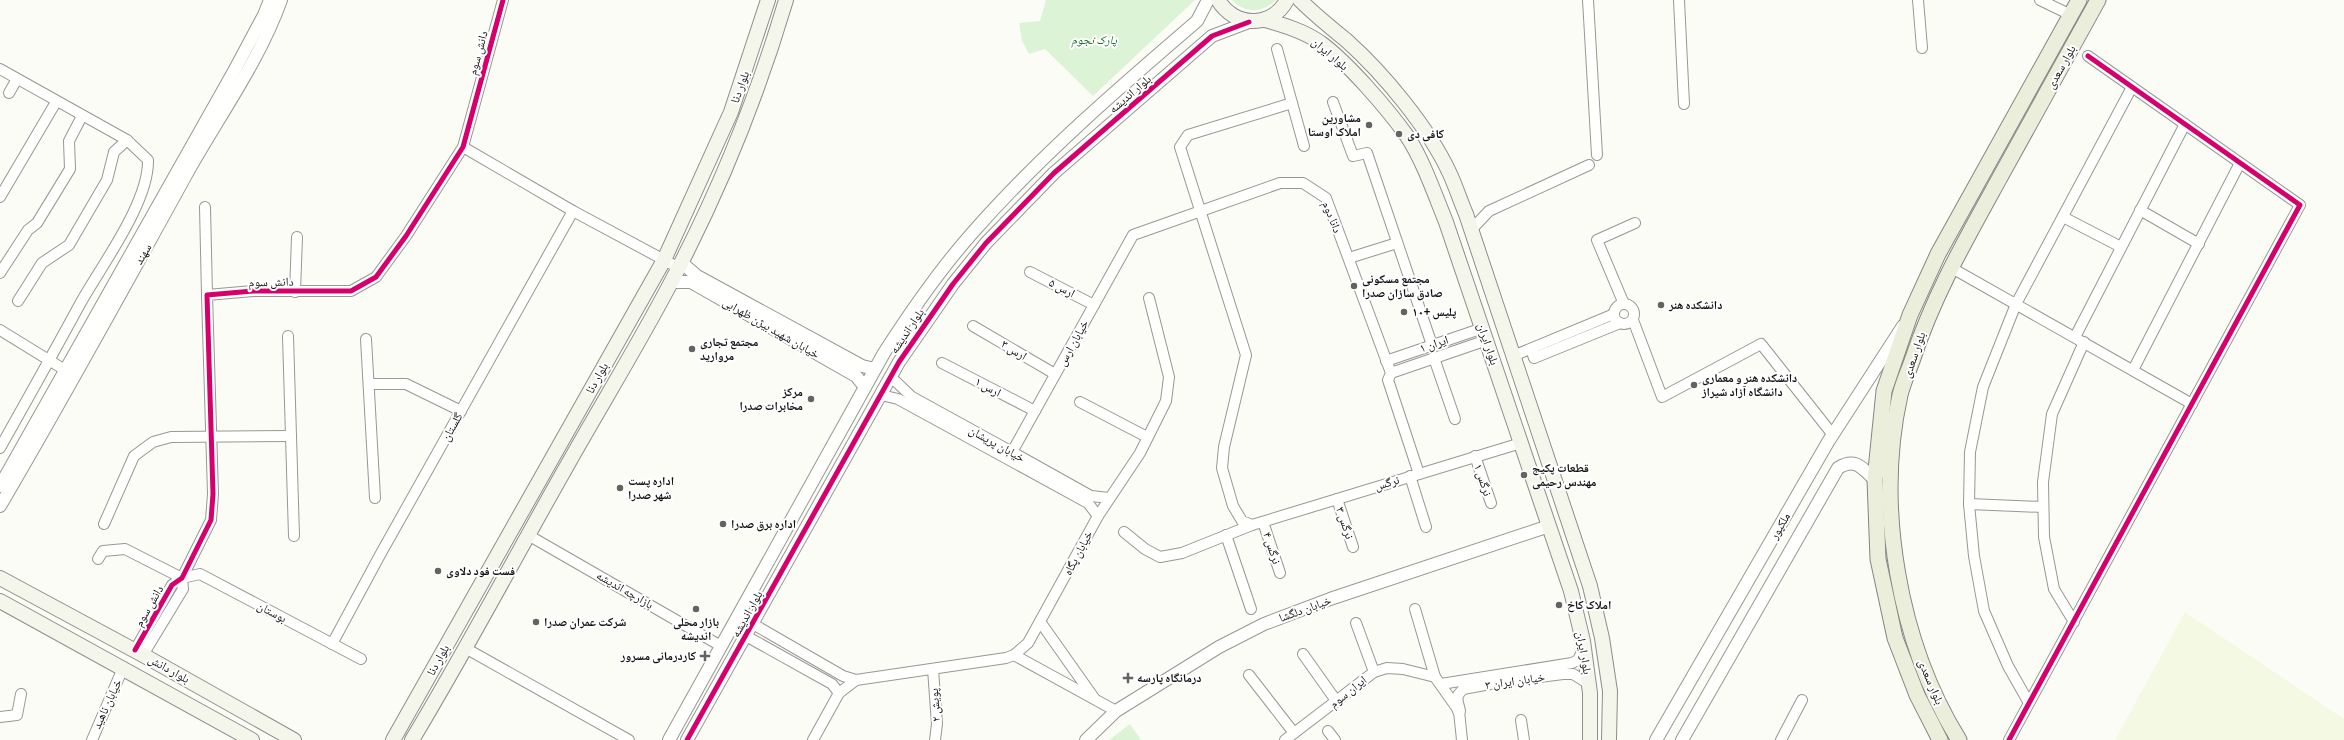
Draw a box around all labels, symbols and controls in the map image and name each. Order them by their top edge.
street label: دانش سوم [465,29,492,77]
park label: پارک نجوم [1071,33,1118,48]
street label: بلوار ایران [1309,35,1351,74]
street label: بلوار سعدی [2043,43,2079,91]
street label: بلوار دنا [728,69,753,105]
street label: بلوار اندیشه [1106,72,1154,116]
place label: مشاورین املاک اوستا [1308,111,1361,139]
marker: مشاورین املاک اوستا [1364,120,1374,130]
place label: کافی دی [1407,127,1445,142]
marker: کافی دی [1394,129,1404,139]
street label: دانا دوم [1318,199,1345,235]
street label: سهند [132,241,155,267]
place label: مجتمع مسکونی صادق سازان صدرا [1362,272,1443,301]
street label: دانش سوم [248,275,294,290]
street label: ارس ۵ [1047,276,1078,301]
marker: مجتمع مسکونی صادق سازان صدرا [1349,281,1359,291]
street label: خیابان شهید بیژن ظهرابی [720,295,822,362]
place label: دانشکده هنر [1668,298,1722,312]
marker: دانشکده هنر [1656,300,1666,310]
place label: پلیس +۱۰ [1412,305,1457,320]
street label: بلوار اندیشه [887,306,927,356]
marker: پلیس +۱۰ [1399,307,1409,317]
street label: خیابان ارس [1055,317,1092,369]
street label: بلوار ایران [1474,321,1502,367]
street label: بلوار سعدی [1900,330,1929,380]
street label: ایران ۱ [1418,333,1450,356]
place label: مجتمع تجاری مروارید [700,335,759,363]
street label: ارس ۳ [999,337,1029,363]
marker: مجتمع تجاری مروارید [687,344,697,354]
street label: بلوار دنا [583,360,611,396]
place label: دانشکده هنر و معماری دانشگاه آزاد شیراز [1701,371,1797,399]
street label: ارس ۱ [973,374,1004,400]
marker: دانشکده هنر و معماری دانشگاه آزاد شیراز [1689,380,1699,390]
place label: مرکز مخابرات صدرا [739,385,803,413]
marker: مرکز مخابرات صدرا [806,394,816,404]
street label: گلستان [439,410,465,444]
street label: خیابان پریشان [966,423,1028,466]
place label: قطعات پکیج مهندس رحیمی [1532,461,1597,490]
street label: نرگس ۱ [1471,462,1495,498]
marker: قطعات پکیج مهندس رحیمی [1519,470,1529,480]
street label: نرگس [1373,473,1401,493]
place label: اداره پست شهر صدرا [628,474,674,502]
marker: اداره پست شهر صدرا [615,483,625,493]
street label: نرگس ۳ [1333,505,1357,541]
street label: ملکپور [1766,510,1793,543]
place label: اداره برق صدرا [731,517,796,532]
marker: اداره برق صدرا [718,519,728,529]
street label: خیابان پگاه [1060,528,1096,578]
street label: نرگس ۴ [1260,530,1284,566]
place label: فست فود دلاوی [446,564,515,579]
marker: فست فود دلاوی [433,566,443,576]
street label: بازارچه اندیشه [594,568,656,612]
street label: دانش سوم [132,583,167,630]
street label: بلوار اندیشه [728,588,766,640]
street label: خیابان دلگشا [1277,593,1334,625]
street label: بوستان [255,598,289,626]
place label: املاک کاخ [1567,598,1611,613]
marker: املاک کاخ [1554,600,1564,610]
marker: بازار محلی اندیشه [691,604,701,614]
place label: شرکت عمران صدرا [544,615,626,630]
place label: بازار محلی اندیشه [673,615,719,643]
marker: شرکت عمران صدرا [531,617,541,627]
street label: بلوار ایران [1573,630,1595,676]
street label: بلوار دنا [424,642,452,678]
place label: کاردرمانی مسرور [620,649,697,664]
marker: کاردرمانی مسرور [699,650,711,662]
street label: بلوار دانش [146,652,192,686]
street label: بلوار سعدی [1915,657,1947,707]
street label: خیابان ایران ۳ [1484,670,1546,692]
place label: درمانگاه پارسه [1137,671,1202,685]
marker: درمانگاه پارسه [1122,672,1134,684]
street label: ایران سوم [1327,673,1370,712]
street label: خیابان ناهید [89,677,125,731]
street label: پویش ۲ [927,687,943,722]

